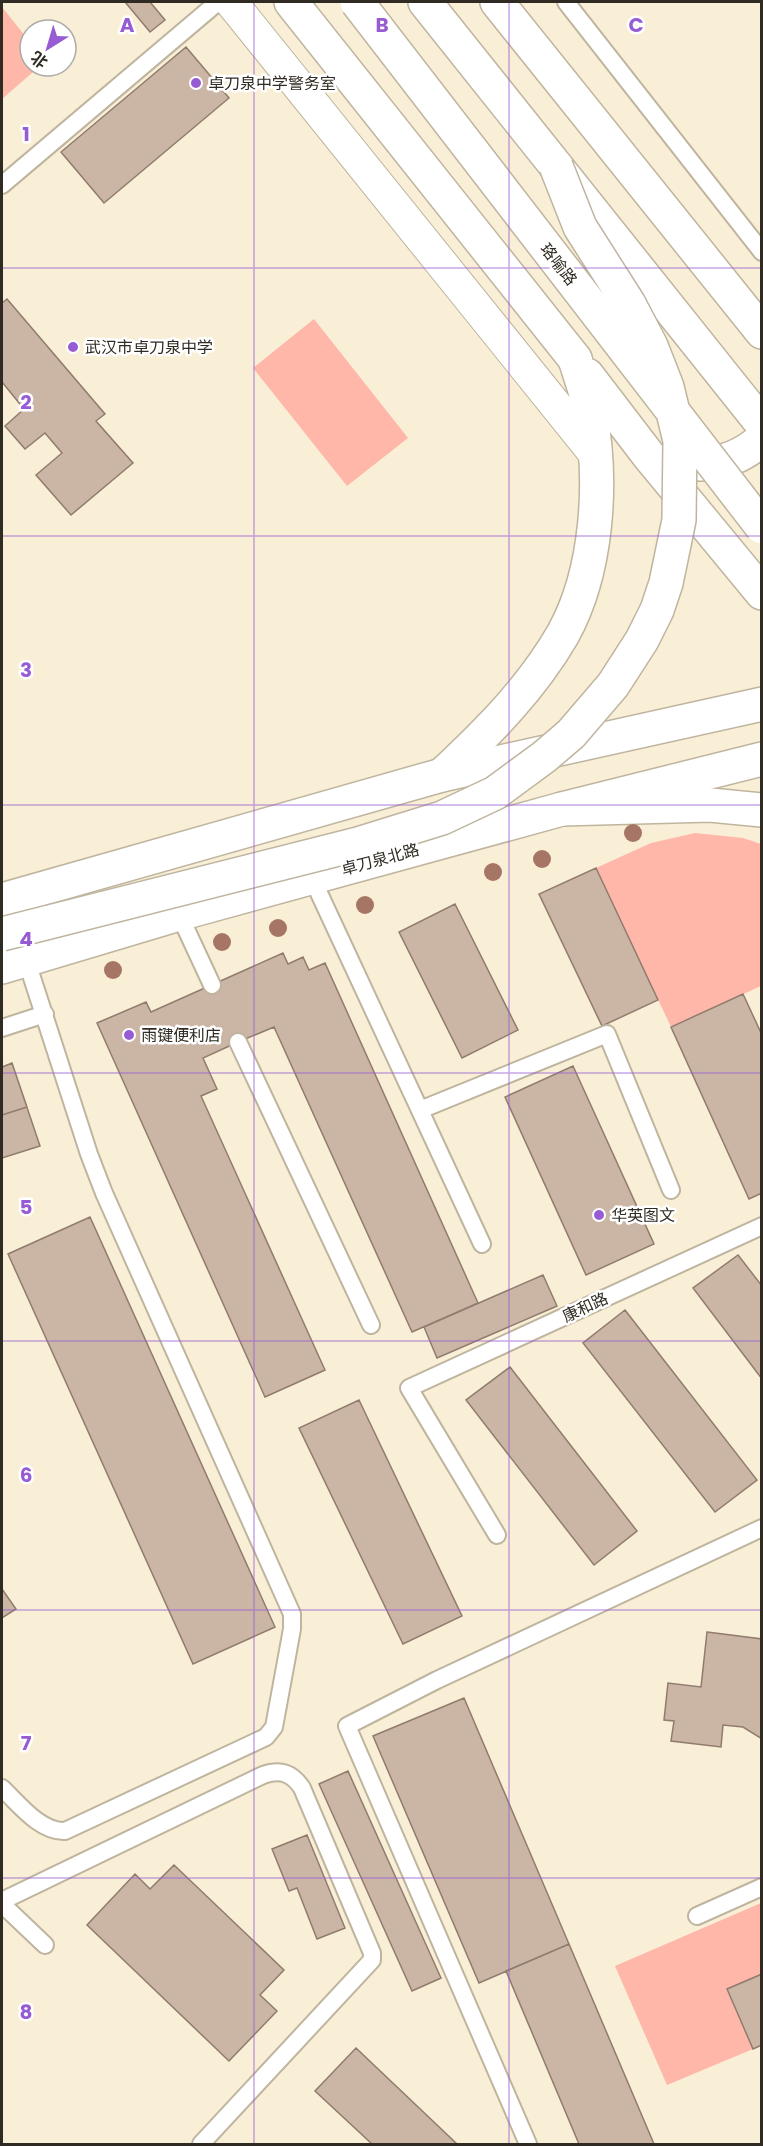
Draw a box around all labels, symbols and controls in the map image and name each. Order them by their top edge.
text: A [120,11,135,39]
text: B [375,11,389,39]
text: C [628,11,644,39]
north arrow [18,18,78,78]
text: 北 [26,46,53,74]
place label: 卓刀泉中学警务室 [208,72,336,95]
marker: 卓刀泉中学警务室 [189,76,203,90]
text: 1 [22,120,30,148]
street label: 珞喻路 [535,238,582,290]
place label: 武汉市卓刀泉中学 [85,336,213,359]
marker: 武汉市卓刀泉中学 [66,340,80,354]
text: 2 [20,388,32,416]
text: 3 [20,656,32,684]
street label: 卓刀泉北路 [339,838,422,881]
text: 4 [19,925,33,953]
place label: 雨键便利店 [141,1024,221,1047]
marker: 雨键便利店 [122,1028,136,1042]
text: 5 [20,1193,33,1221]
place label: 华英图文 [611,1204,675,1227]
marker: 华英图文 [592,1208,606,1222]
street label: 康和路 [559,1287,612,1328]
text: 6 [20,1461,32,1489]
text: 7 [21,1729,32,1757]
text: 8 [20,1998,32,2026]

